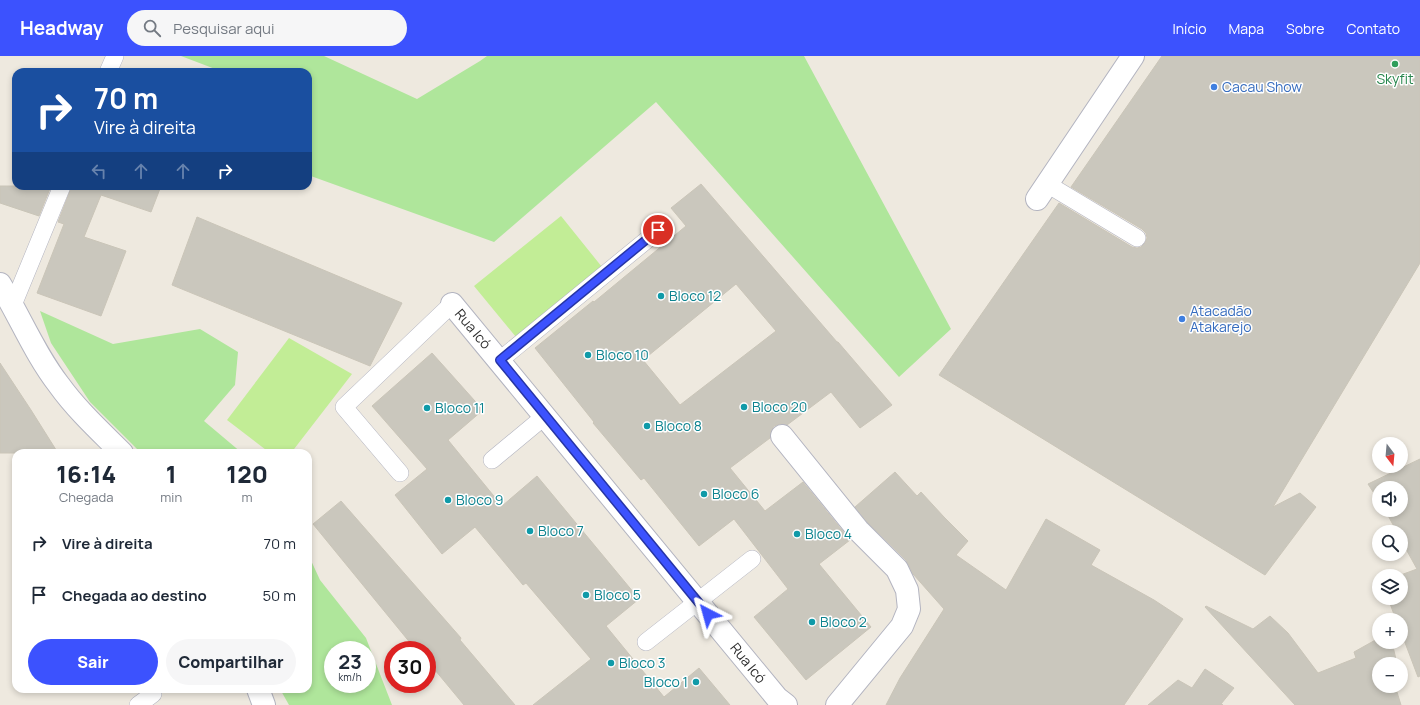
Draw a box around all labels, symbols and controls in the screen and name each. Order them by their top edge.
search box [127,10,407,46]
text: Headway [20,15,103,41]
icon: search [141,17,163,39]
text: Pesquisar aqui [173,18,275,39]
text: Início [1173,19,1206,38]
text: Mapa [1228,19,1264,38]
text: Sobre [1286,19,1324,38]
text: Contato [1346,19,1400,38]
marker: Skyfit [1390,59,1400,69]
place label: Skyfit [1376,69,1414,88]
place label: Cacau Show [1222,77,1302,96]
text: 70 m [94,79,158,117]
marker: Cacau Show [1209,82,1219,92]
icon: right [28,84,80,136]
text: Vire à direita [94,115,196,139]
icon: left [88,160,110,182]
icon: ahead [130,160,152,182]
icon: ahead [172,160,194,182]
icon: right [214,160,236,182]
pin [641,213,675,247]
icon: arrive [647,219,669,241]
place label: Bloco 12 [669,286,721,305]
marker: Bloco 12 [656,291,666,301]
place label: Atacadão Atakarejo [1190,301,1252,336]
street label: Rua Icó [451,305,496,353]
marker: Atacadão Atakarejo [1177,314,1187,324]
place label: Bloco 10 [596,345,649,364]
marker: Bloco 10 [583,350,593,360]
place label: Bloco 20 [752,397,807,416]
place label: Bloco 11 [435,398,485,417]
marker: Bloco 20 [739,402,749,412]
marker: Bloco 11 [422,403,432,413]
place label: Bloco 8 [655,416,702,435]
marker: Bloco 8 [642,421,652,431]
north arrow [1372,437,1408,473]
map controls [1372,437,1408,693]
text: 16:14 [56,457,116,490]
text: 1 [166,457,177,490]
text: 120 [226,457,268,490]
button: sound [1372,481,1408,517]
place label: Bloco 6 [712,484,759,503]
text: Chegada [59,488,113,506]
text: min [160,488,182,506]
text: m [242,488,253,506]
marker: Bloco 6 [699,489,709,499]
place label: Bloco 9 [456,490,503,509]
marker: Bloco 9 [443,495,453,505]
place label: Bloco 7 [538,521,584,540]
place label: Bloco 4 [805,524,852,543]
button: search [1372,525,1408,561]
marker: Bloco 7 [525,526,535,536]
marker: Bloco 4 [792,529,802,539]
icon: right [28,532,50,554]
text: Vire à direita [62,533,153,554]
text: 70 m [264,533,296,554]
button: layers [1372,569,1408,605]
icon: arrive [28,584,50,606]
text: Chegada ao destino [62,585,207,606]
text: 50 m [262,585,296,606]
place label: Bloco 5 [594,585,641,604]
marker: Bloco 5 [581,590,591,600]
position arrow [687,593,729,635]
place label: Bloco 2 [820,612,867,631]
button: + [1372,613,1408,649]
marker: Bloco 2 [807,617,817,627]
button: Sair [28,639,158,685]
button: Compartilhar [166,639,296,685]
street label: Rua Icó [726,639,771,687]
speed limit sign: 30 [384,641,436,693]
text: 23 [338,648,362,675]
place label: Bloco 3 [619,653,666,672]
button: − [1372,657,1408,693]
marker: Bloco 3 [606,658,616,668]
text: km/h [338,670,362,684]
place label: Bloco 1 [644,672,688,691]
marker: Bloco 1 [691,677,701,687]

